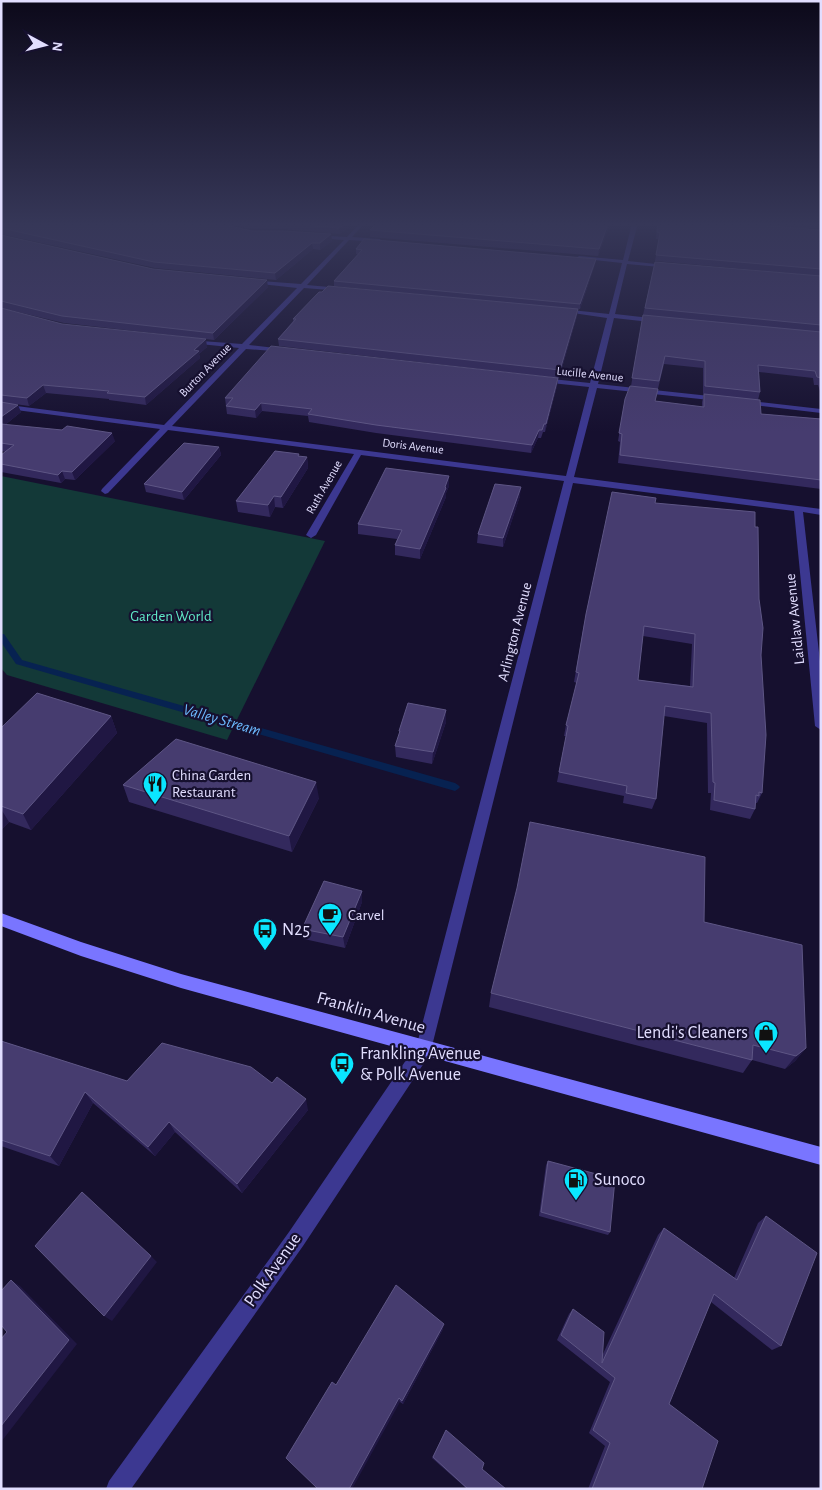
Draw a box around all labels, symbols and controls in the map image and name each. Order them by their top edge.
north arrow [20,20,70,70]
text: N [49,41,64,52]
street label: Burton Avenue [177,341,233,399]
street label: Lucille Avenue [556,365,624,383]
street label: Doris Avenue [382,436,444,456]
street label: Ruth Avenue [304,458,344,516]
street label: Laidlaw Avenue [783,573,807,665]
street label: Arlington Avenue [495,581,535,683]
park label: Garden World [130,609,212,624]
water label: Valley Stream [181,701,263,739]
place label: China Garden Restaurant [172,768,251,800]
restaurant icon: China Garden Restaurant [142,771,168,805]
cafe icon: Carvel [317,902,343,936]
place label: Carvel [348,908,384,923]
bus stop icon: N25 [252,917,278,951]
place label: N25 [282,921,310,939]
street label: Franklin Avenue [315,989,427,1037]
shop icon: Lendi's Cleaners [753,1020,779,1054]
place label: Lendi's Cleaners [637,1024,748,1042]
place label: Frankling Avenue & Polk Avenue [360,1045,481,1084]
bus stop icon: Frankling Avenue & Polk Avenue [329,1051,355,1085]
fuel station icon: Sunoco [563,1167,589,1201]
place label: Sunoco [594,1171,646,1189]
street label: Polk Avenue [241,1230,305,1310]

